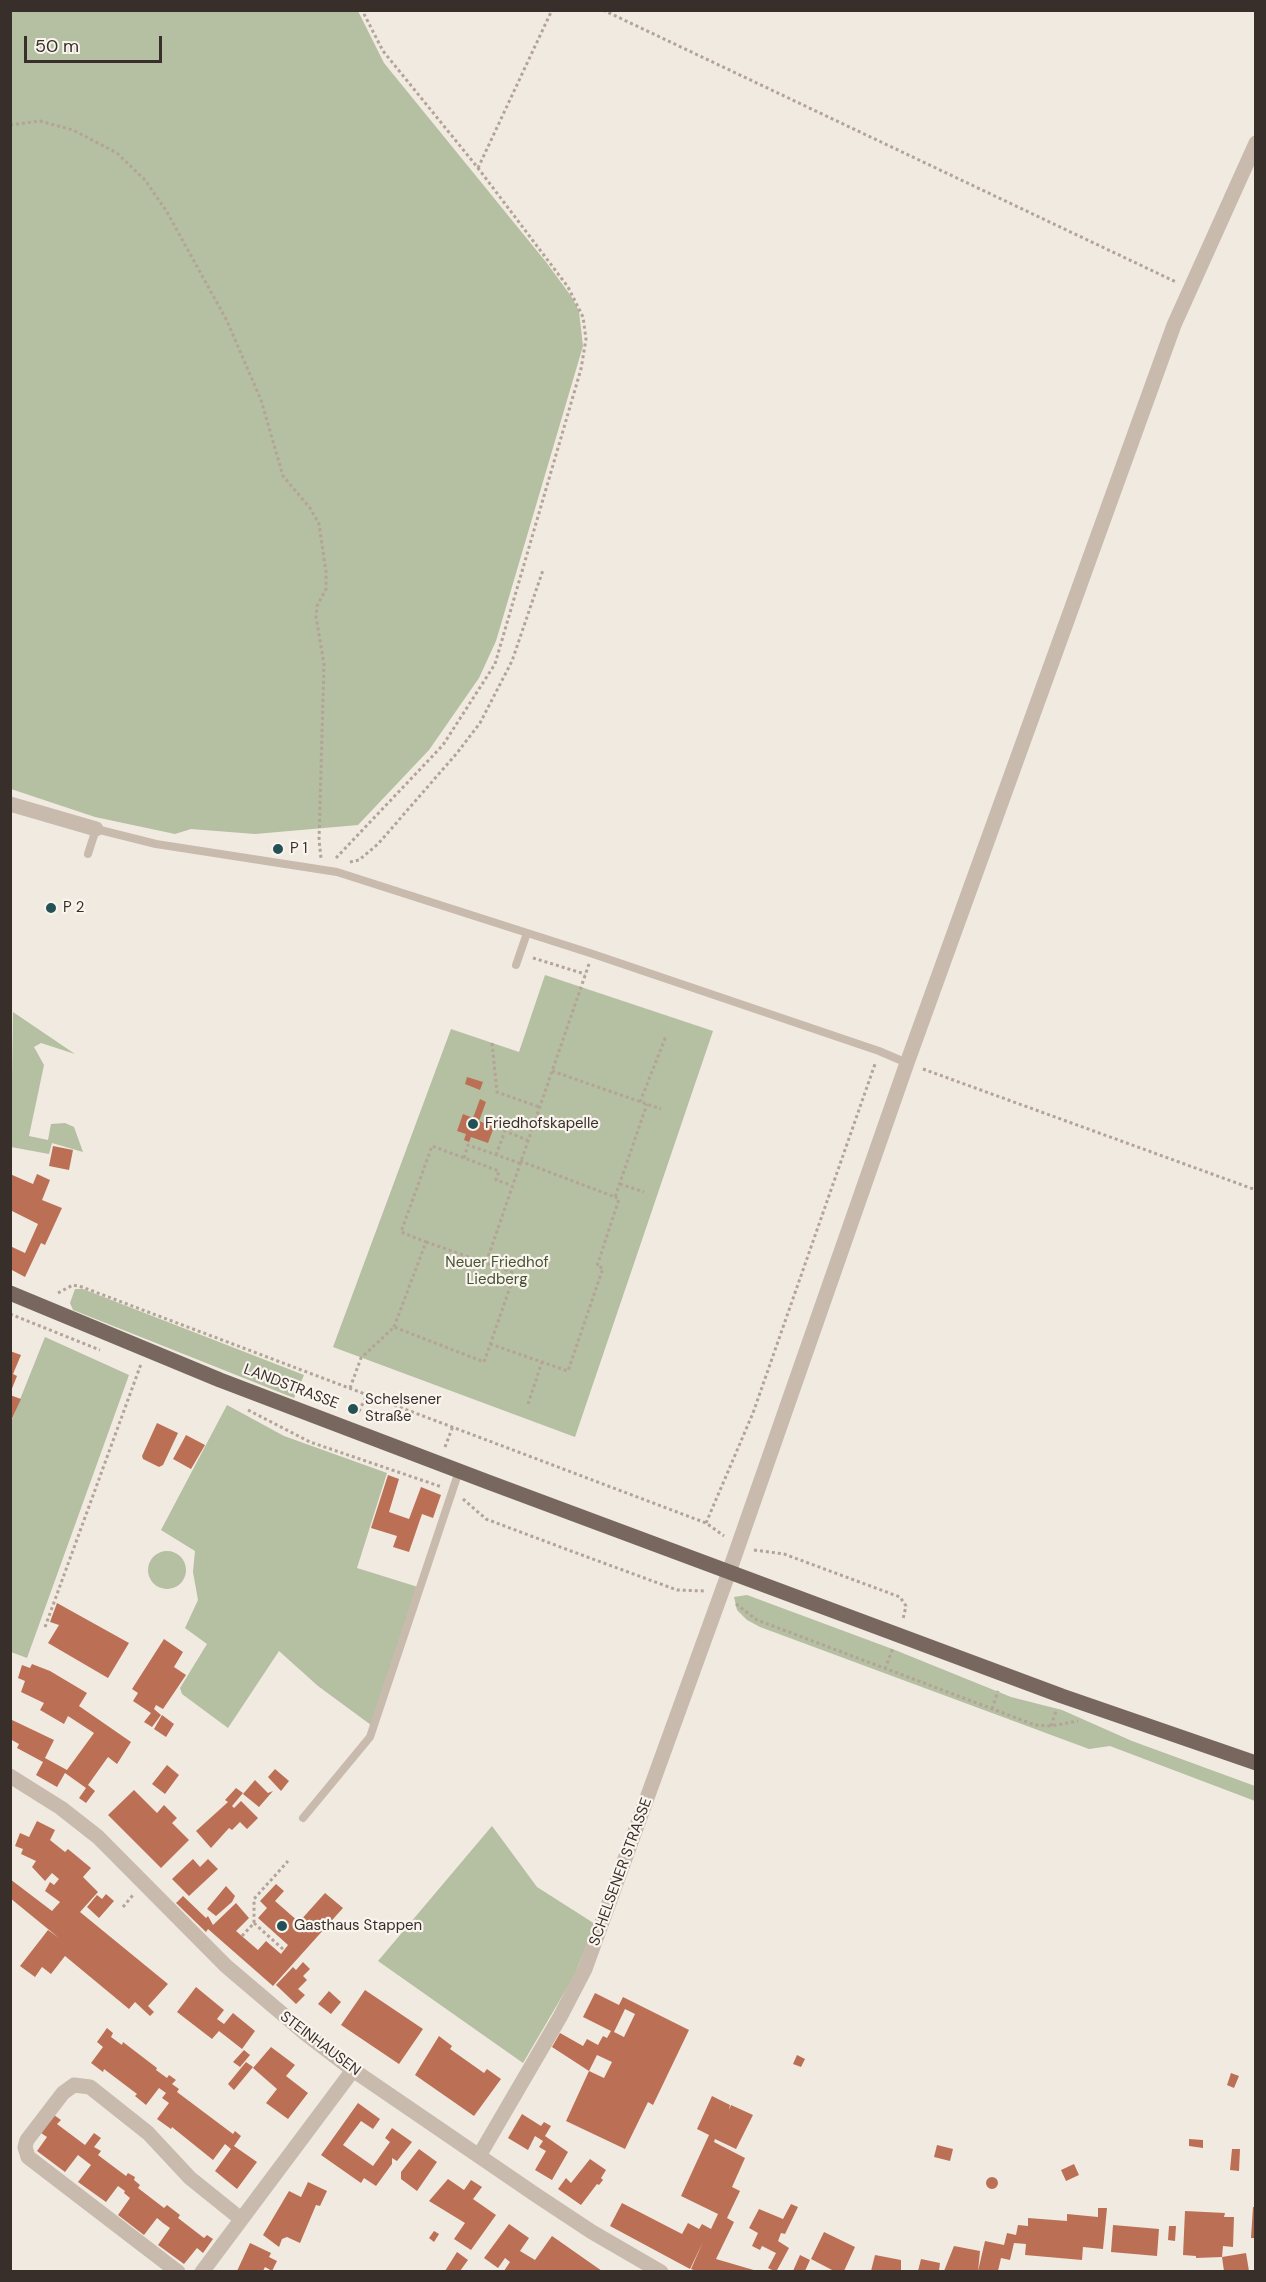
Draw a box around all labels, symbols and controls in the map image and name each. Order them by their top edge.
scale bar [27,24,165,62]
text: 50 m [35,34,79,58]
place label: P 1 [290,840,307,858]
marker: P 1 [271,842,285,856]
place label: P 2 [63,899,84,917]
marker: P 2 [44,901,58,915]
place label: Friedhofskapelle [485,1115,599,1133]
marker: Friedhofskapelle [466,1117,480,1131]
park label: Neuer Friedhof Liedberg [445,1254,549,1289]
street label: LANDSTRASSE [241,1361,341,1413]
place label: Schelsener Straße [365,1391,441,1426]
marker: Schelsener Straße [346,1402,360,1416]
street label: SCHELSENER STRASSE [586,1796,656,1948]
place label: Gasthaus Stappen [294,1917,422,1935]
marker: Gasthaus Stappen [275,1919,289,1933]
street label: STEINHAUSEN [276,2008,364,2080]

